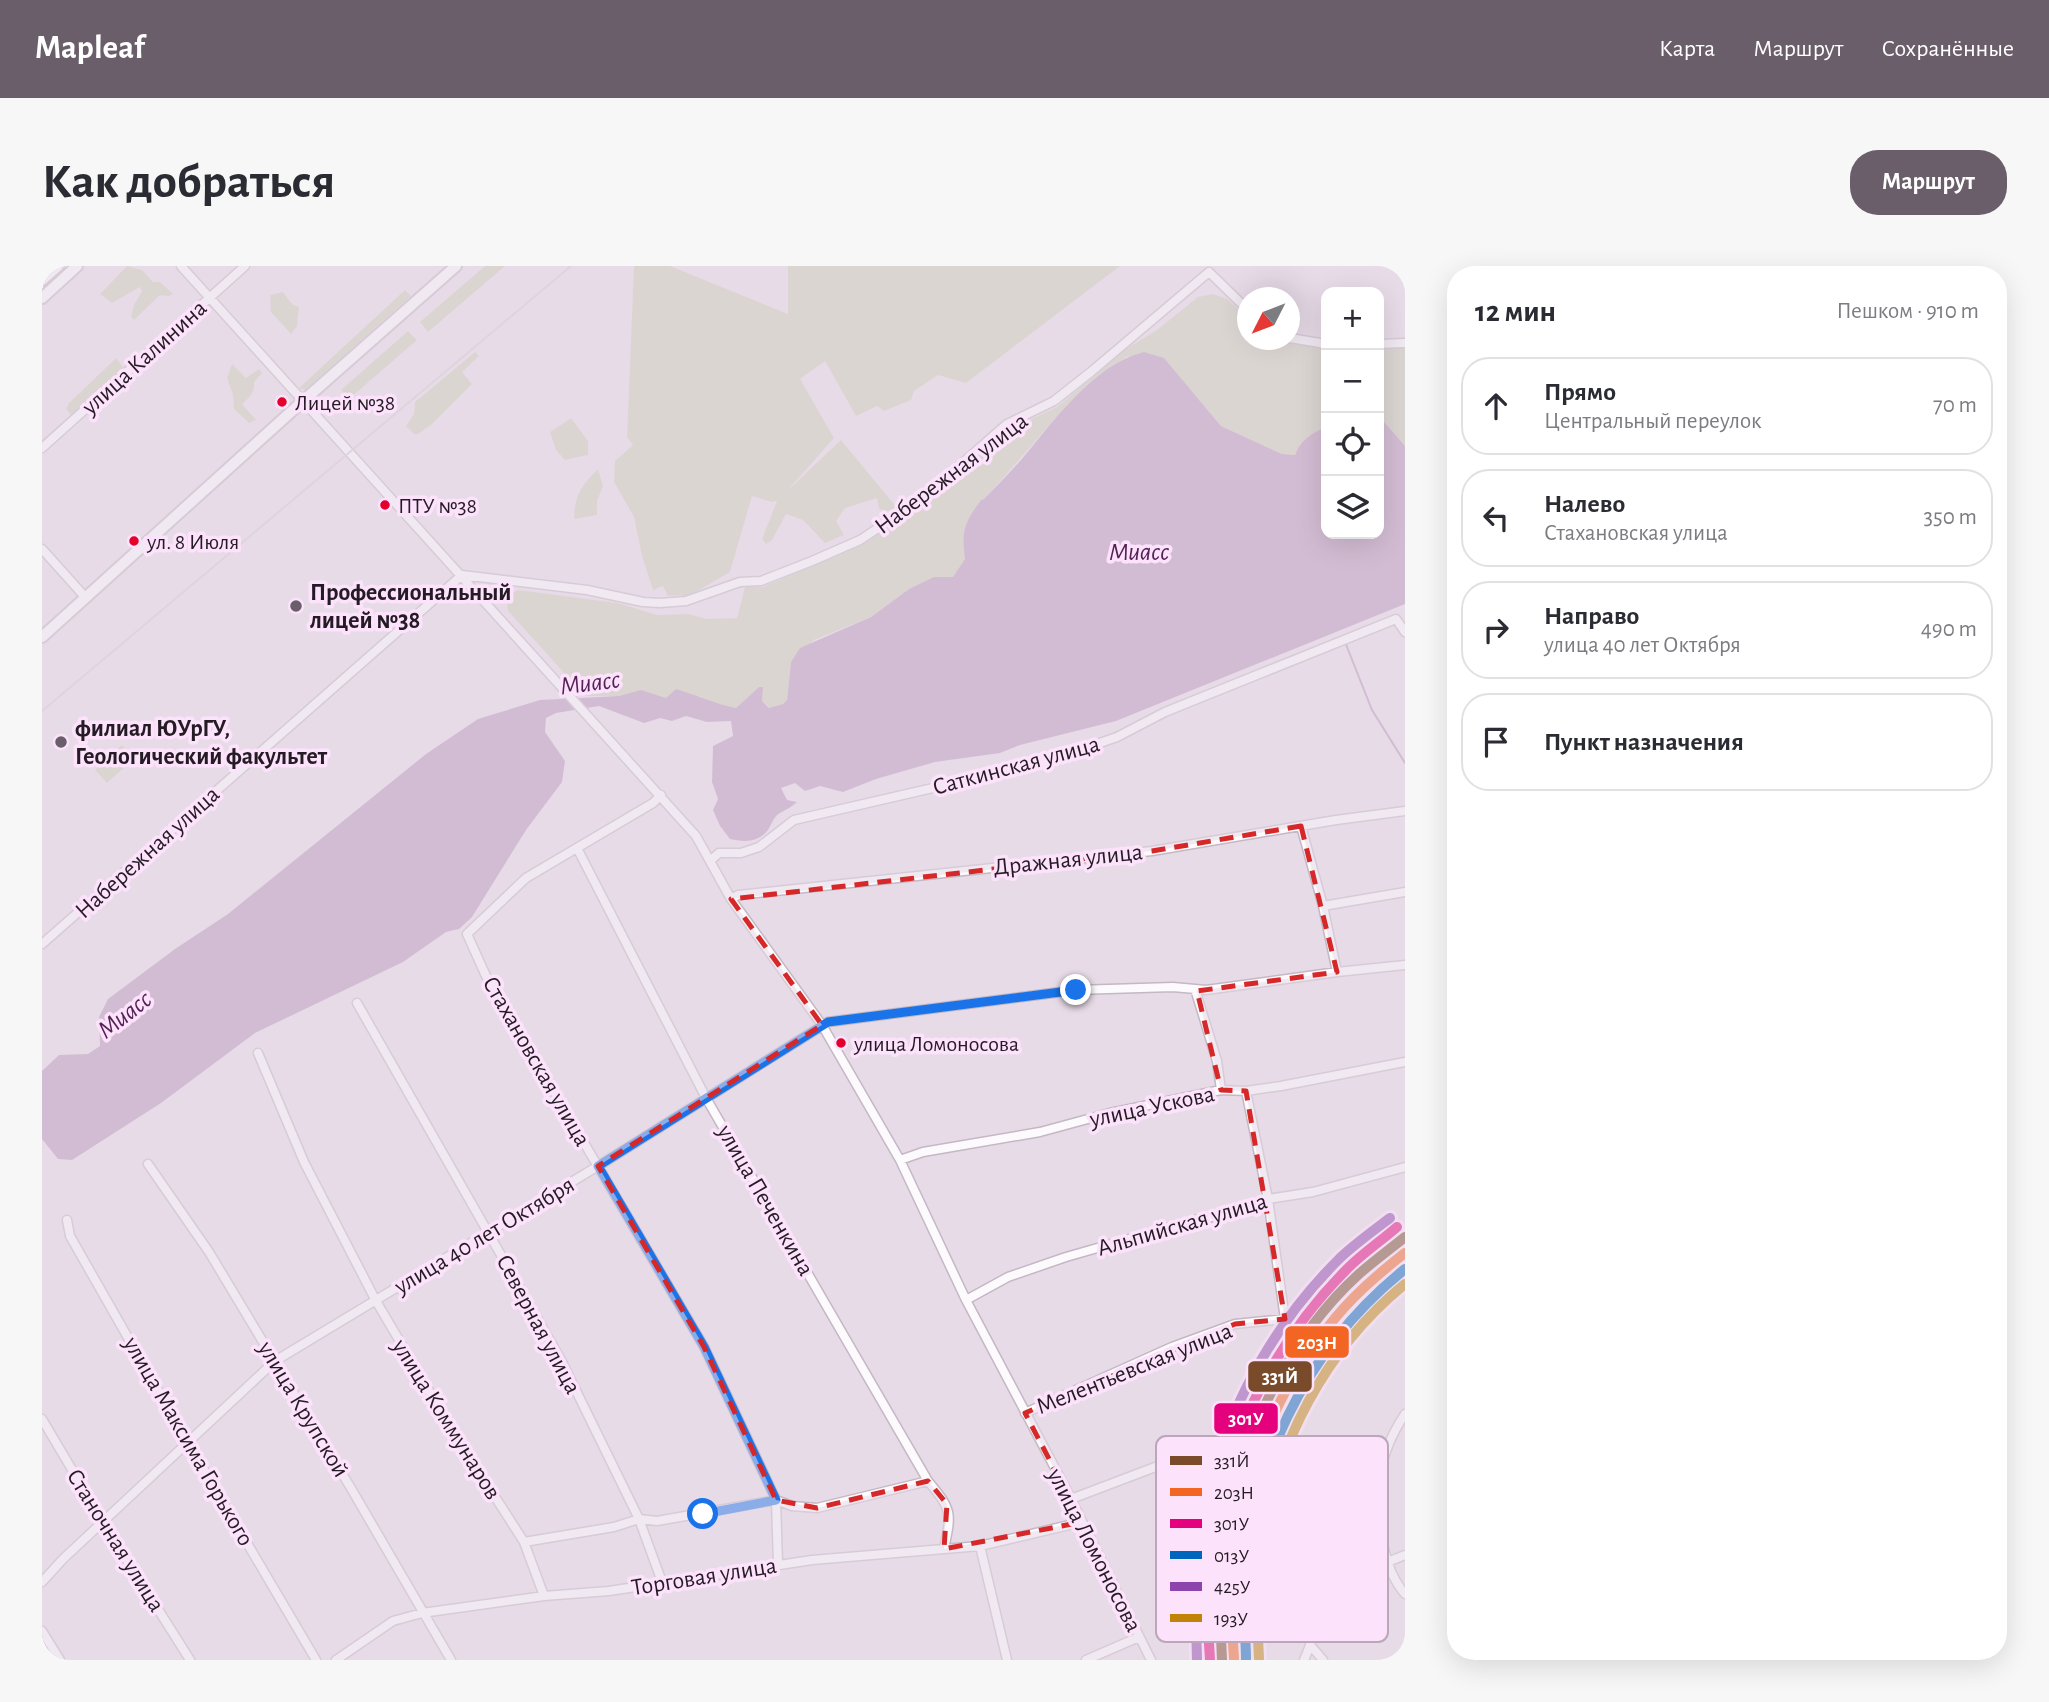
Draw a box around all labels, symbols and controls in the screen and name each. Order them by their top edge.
text: Mapleaf [35,32,145,65]
text: Карта [1659,37,1715,61]
text: Маршрут [1753,37,1843,61]
text: Сохранённые [1881,37,2014,61]
button: Маршрут [1850,150,2007,215]
text: Как добраться [42,158,335,207]
north arrow [1237,287,1300,350]
map controls [1321,287,1384,539]
button: + [1321,287,1384,350]
street label: улица Калинина [77,296,211,420]
text: 12 мин [1475,297,1556,327]
text: Пешком · 910 m [1836,300,1979,323]
button: − [1321,350,1384,413]
text: Прямо [1544,379,1616,405]
icon: ahead [1477,387,1515,425]
place label: Лицей №38 [295,392,395,414]
text: 70 m [1933,394,1977,417]
marker: Лицей №38 [275,395,289,409]
street label: Набережная улица [871,409,1033,539]
text: Центральный переулок [1544,410,1761,433]
button: locate [1321,413,1384,476]
button: layers [1321,476,1384,539]
text: Налево [1544,491,1625,517]
place label: ПТУ №38 [398,495,477,517]
marker: ПТУ №38 [378,498,392,512]
icon: left [1477,499,1515,537]
text: 350 m [1924,506,1977,529]
text: Стахановская улица [1544,522,1728,545]
place label: ул. 8 Июля [146,531,239,553]
marker: ул. 8 Июля [127,534,141,548]
water label: Миасс [1109,539,1169,565]
place label: Профессиональный лицей №38 [310,581,511,633]
marker: Профессиональный лицей №38 [288,598,304,614]
text: Направо [1544,603,1639,629]
icon: right [1477,611,1515,649]
text: 490 m [1921,618,1977,641]
text: улица 40 лет Октября [1544,634,1741,657]
water label: Миасс [559,666,622,700]
place label: филиал ЮУрГУ, Геологический факультет [75,717,328,769]
icon: arrive [1477,723,1515,761]
text: Пункт назначения [1544,729,1744,755]
street label: Саткинская улица [930,732,1103,800]
marker: филиал ЮУрГУ, Геологический факультет [53,734,69,750]
street label: Набережная улица [71,782,224,923]
street label: Дражная улица [992,840,1144,880]
street label: Стахановская улица [478,972,594,1151]
route end [1060,974,1091,1005]
water label: Миасс [93,986,156,1044]
place label: улица Ломоносова [853,1033,1019,1055]
marker: улица Ломоносова [834,1036,848,1050]
street label: улица Ускова [1087,1082,1217,1132]
street label: улица Печенкина [712,1120,818,1280]
street label: улица 40 лет Октября [389,1173,579,1300]
street label: Альпийская улица [1095,1189,1270,1261]
street label: Северная улица [491,1251,585,1398]
street label: Мелентьевская улица [1033,1319,1236,1419]
line badge: 203Н [1284,1325,1350,1359]
street label: улица Максима Горького [118,1332,258,1550]
street label: улица Коммунаров [387,1334,505,1504]
text: 203Н [1297,1334,1337,1353]
street label: улица Крупской [253,1337,353,1482]
line badge: 331Й [1247,1360,1313,1393]
text: 331Й [1262,1367,1298,1387]
line badge: 301У [1213,1402,1279,1435]
text: 301У [1228,1410,1264,1429]
legend [1156,1436,1388,1642]
text: 331Й [1214,1451,1250,1471]
street label: улица Ломоносова [1042,1464,1146,1636]
street label: Станочная улица [62,1465,169,1616]
text: 203Н [1214,1484,1254,1503]
route start [687,1498,718,1529]
text: 301У [1214,1515,1249,1534]
text: 013У [1214,1547,1249,1566]
street label: Торговая улица [630,1554,778,1600]
text: 425У [1214,1578,1251,1597]
text: 193У [1214,1610,1248,1629]

